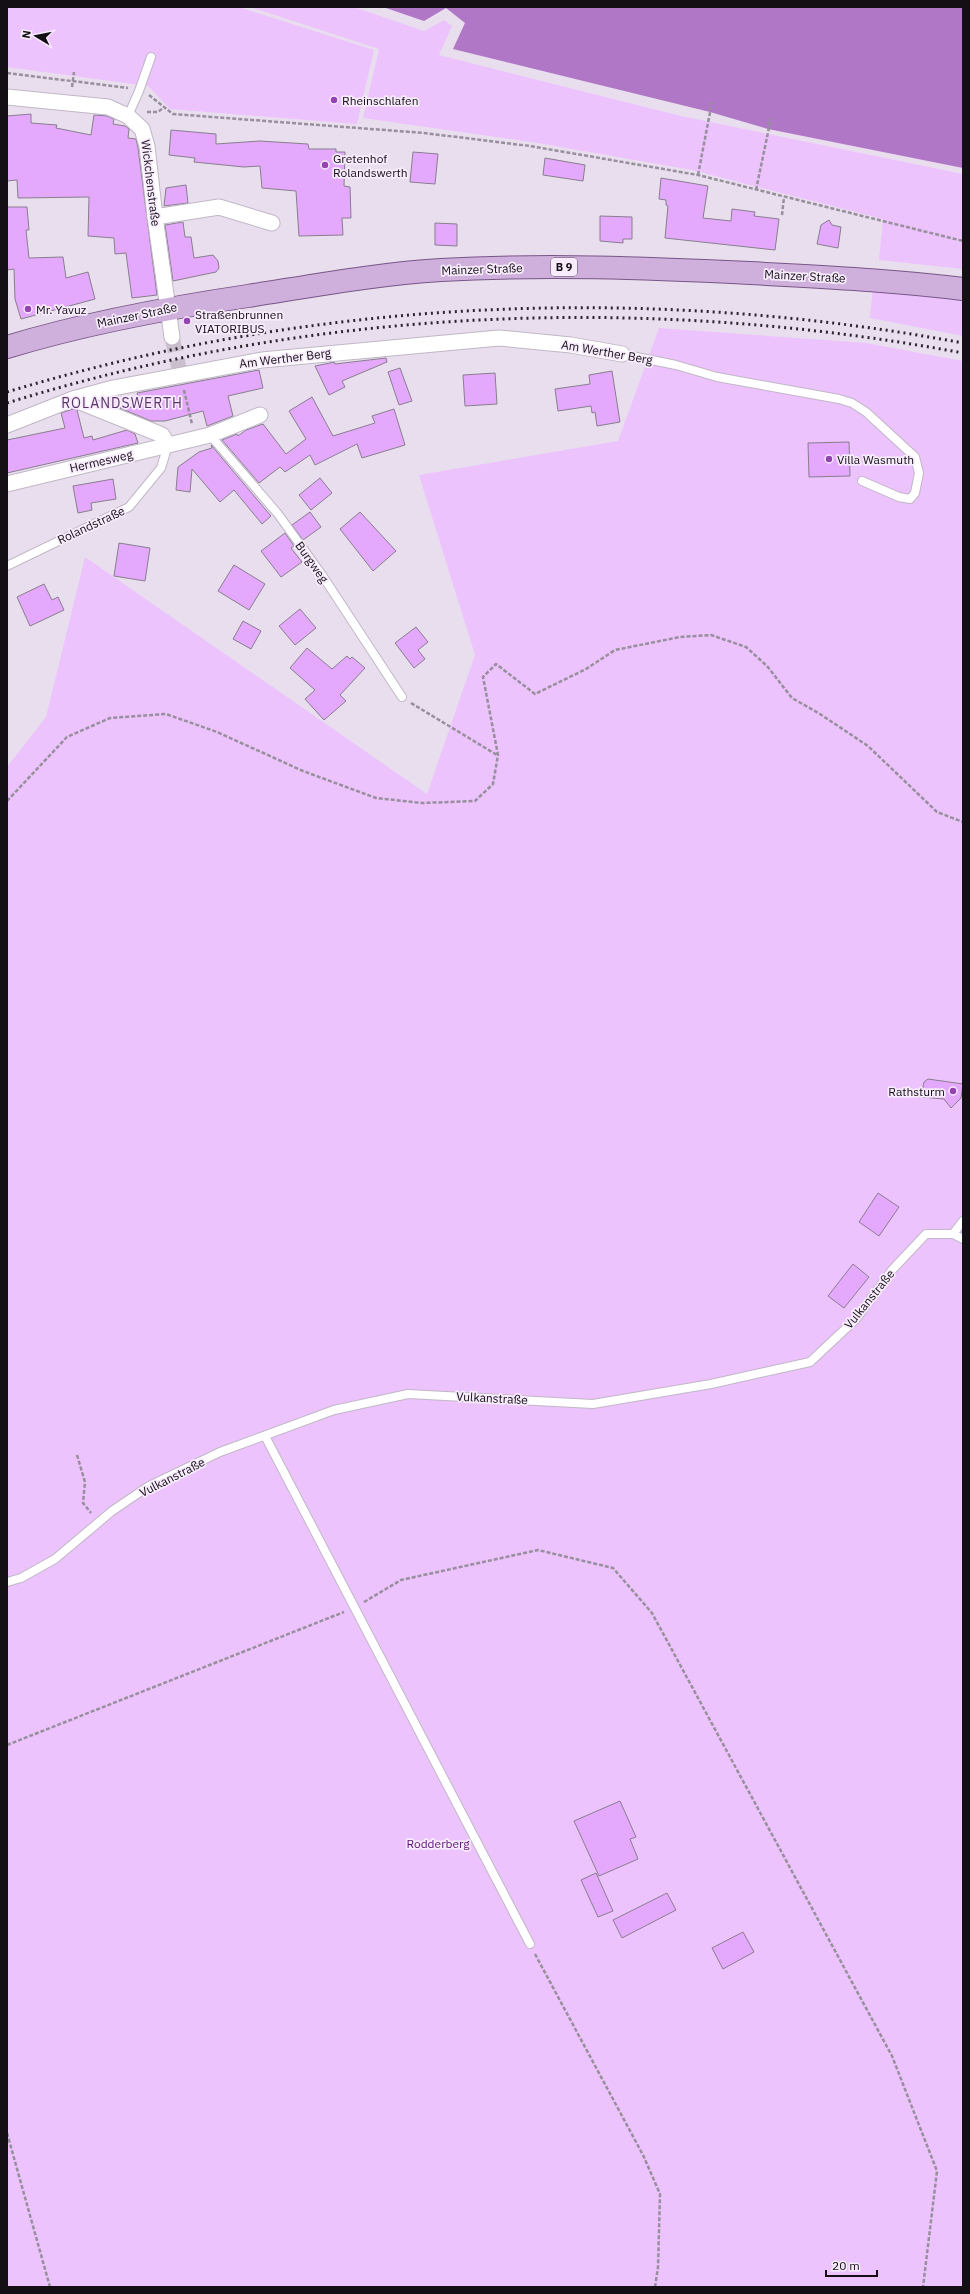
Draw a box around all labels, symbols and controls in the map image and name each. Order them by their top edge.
north arrow [16,16,56,56]
text: N [19,29,34,39]
place label: Rheinschlafen [342,93,419,108]
marker: Rheinschlafen [329,95,339,105]
street label: Wickchenstraße [138,139,164,228]
place label: Gretenhof Rolandswerth [333,151,408,180]
marker: Gretenhof Rolandswerth [320,160,330,170]
road number: B 9 [551,258,577,276]
street label: Mainzer Straße [441,260,523,278]
street label: Mainzer Straße [764,266,846,286]
street label: Mainzer Straße [96,299,179,331]
place label: Mr. Yavuz [36,302,87,317]
marker: Mr. Yavuz [23,304,33,314]
place label: Straßenbrunnen VIATORIBUS [195,307,283,336]
marker: Straßenbrunnen VIATORIBUS [182,316,192,326]
street label: Am Werther Berg [560,337,654,368]
street label: Am Werther Berg [238,345,332,371]
district label: ROLANDSWERTH [61,394,183,412]
street label: Hermesweg [68,446,135,476]
place label: Villa Wasmuth [837,452,914,467]
marker: Villa Wasmuth [824,454,834,464]
street label: Rolandstraße [55,503,127,547]
street label: Burgweg [292,538,332,586]
place label: Rathsturm [888,1084,945,1099]
marker: Rathsturm [948,1086,958,1096]
street label: Vulkanstraße [841,1266,898,1332]
street label: Vulkanstraße [456,1389,529,1407]
street label: Vulkanstraße [137,1454,208,1500]
park label: Rodderberg [406,1836,470,1851]
scale bar [826,2252,877,2278]
text: 20 m [832,2258,860,2273]

